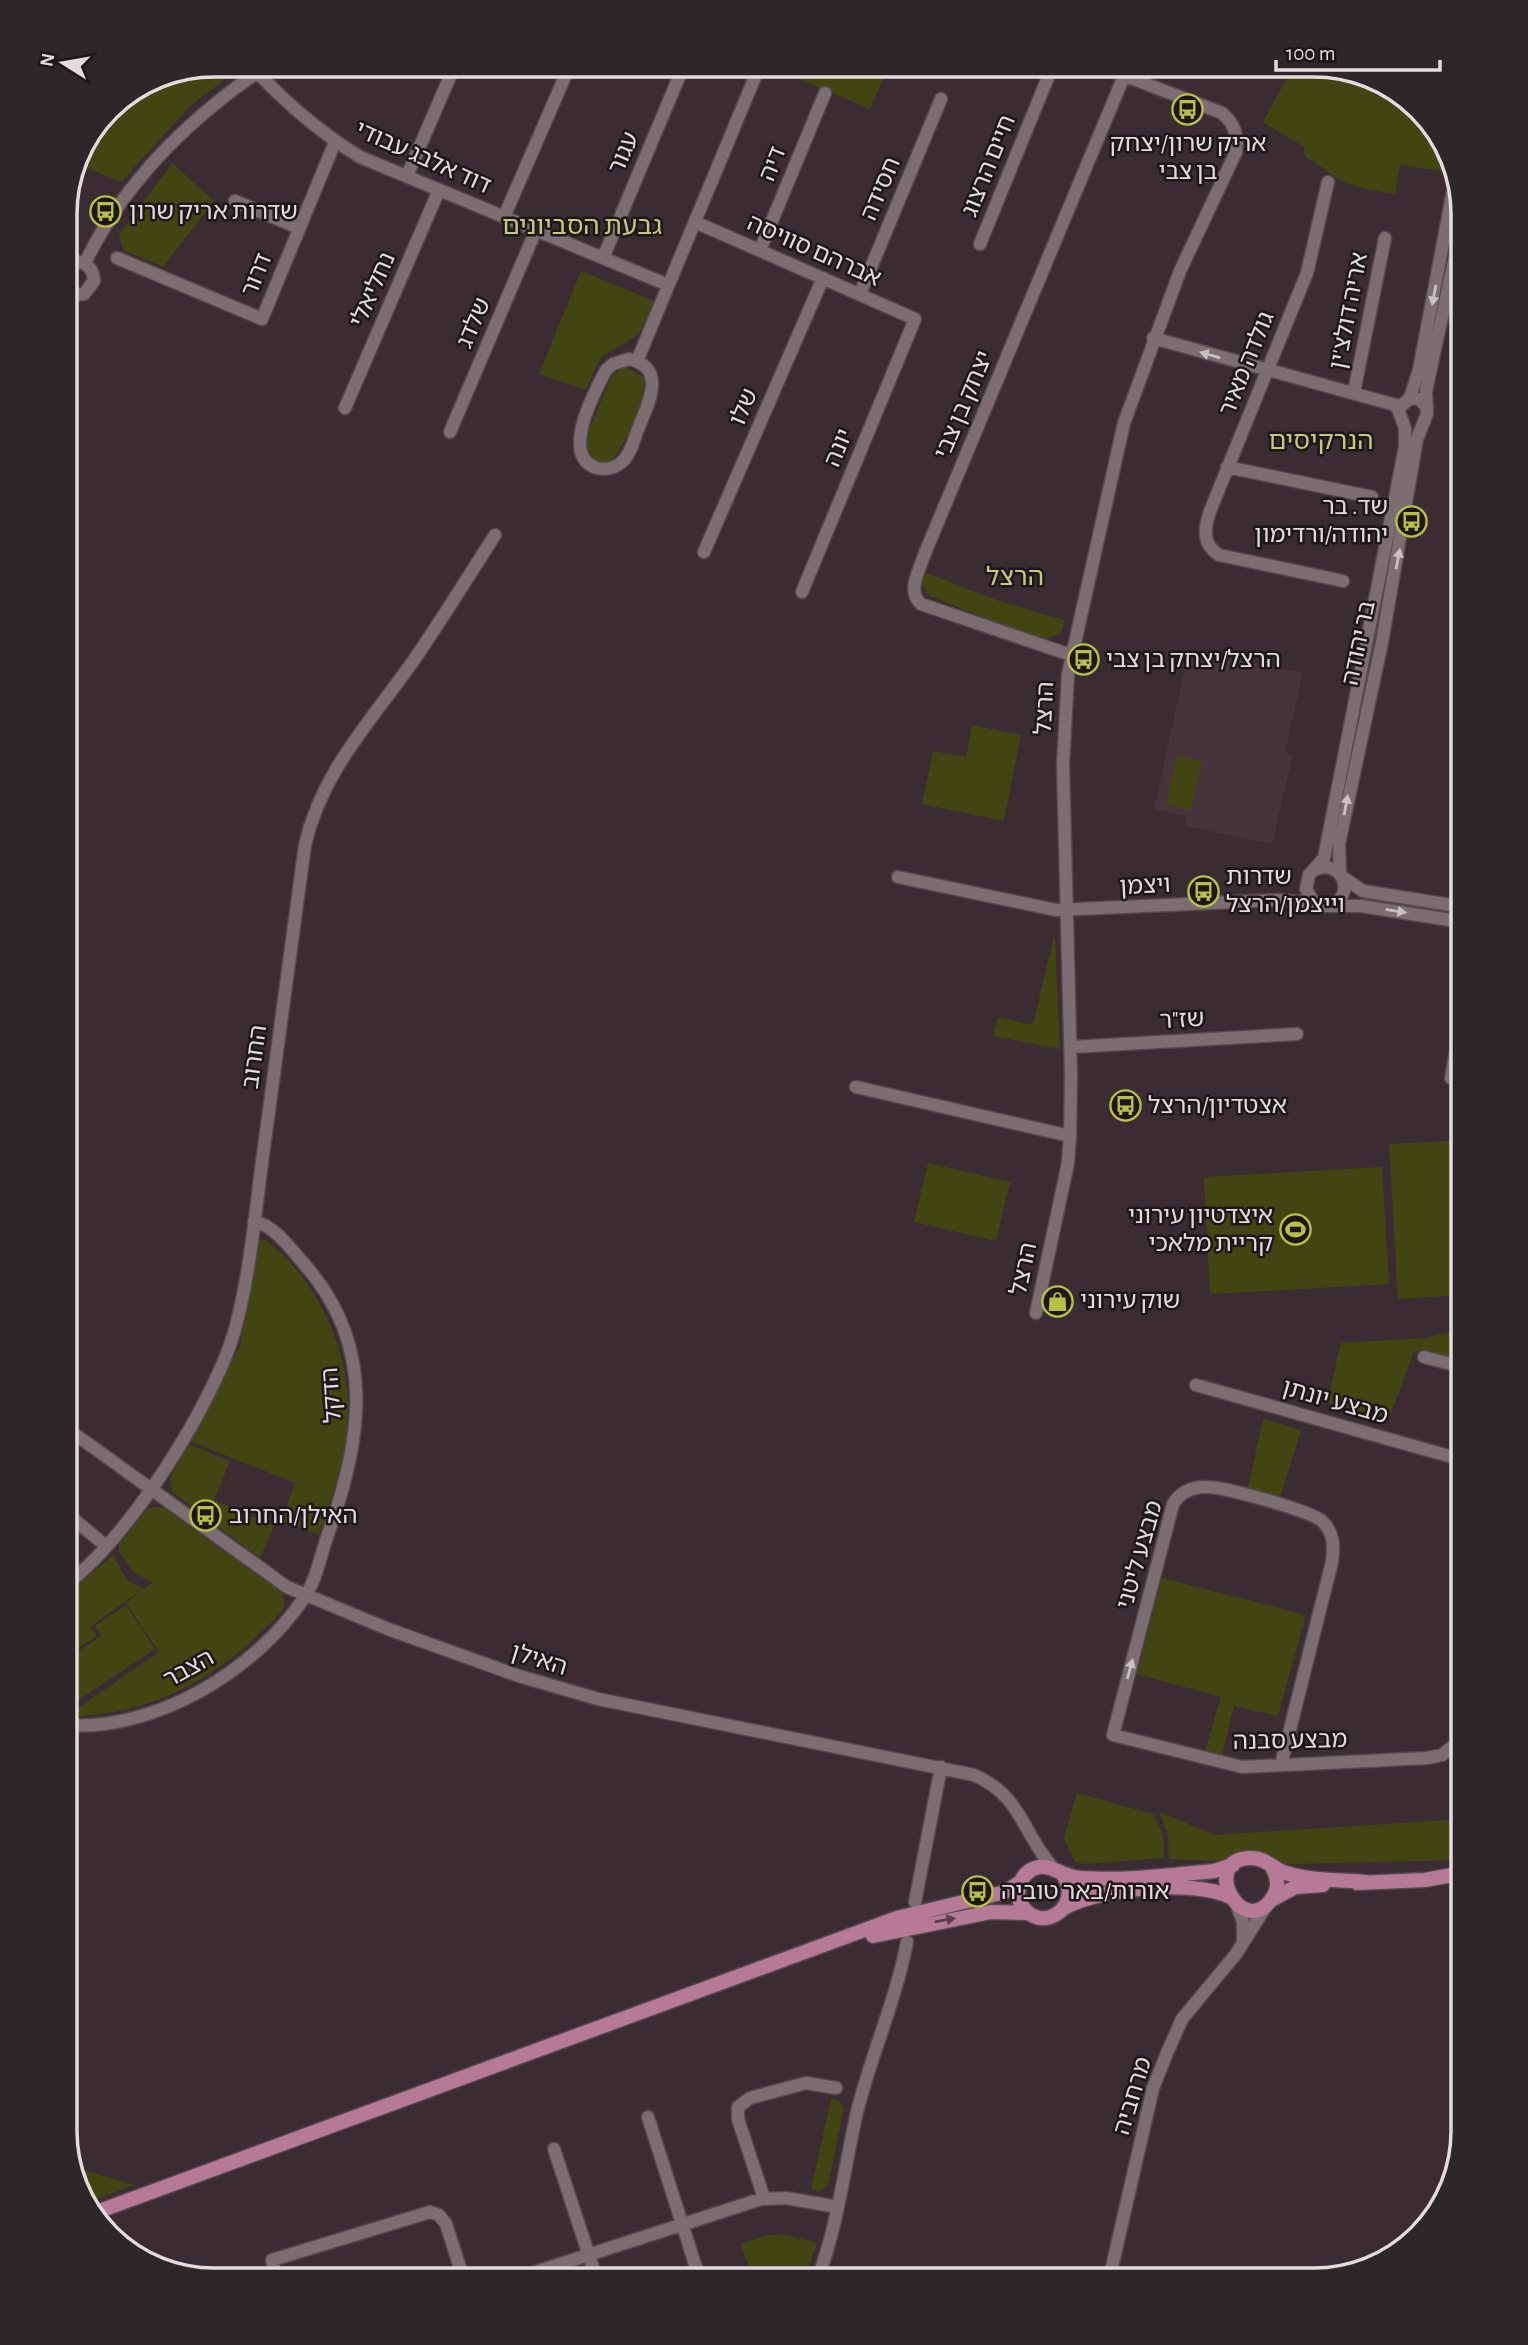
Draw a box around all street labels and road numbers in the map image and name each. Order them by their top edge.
street label: חיים הרצוג [958,112,1020,220]
street label: דוד אלבג עבודי [352,117,494,199]
street label: עגור [605,129,643,177]
street label: דיה [755,143,791,185]
street label: חסידה [857,154,905,224]
street label: אברהם סוויסה [744,211,884,291]
street label: נחליאלי [346,249,400,331]
street label: דרור [238,250,276,300]
street label: אריה דולצ'ין [1326,251,1372,371]
street label: שלדג [453,294,495,352]
street label: גולדה מאיר [1215,309,1279,419]
street label: יצחק בן צבי [931,348,997,462]
street label: שלו [726,385,762,429]
street label: יונה [820,426,858,470]
street label: בר יהודה [1338,598,1380,688]
street label: הרצל [1032,681,1058,735]
street label: ויצמן [1119,873,1171,899]
street label: שז"ר [1159,1007,1205,1033]
street label: החרוב [239,1023,271,1091]
street label: הרצל [1007,1240,1041,1298]
street label: הדקל [318,1366,346,1424]
street label: מבצע יונתן [1279,1375,1391,1429]
street label: מבצע ליטני [1113,1498,1167,1612]
street label: האילן [508,1640,570,1680]
street label: הצבר [160,1646,218,1692]
street label: מבצע סבנה [1233,1728,1347,1754]
street label: מרחביה [1110,2054,1156,2138]

